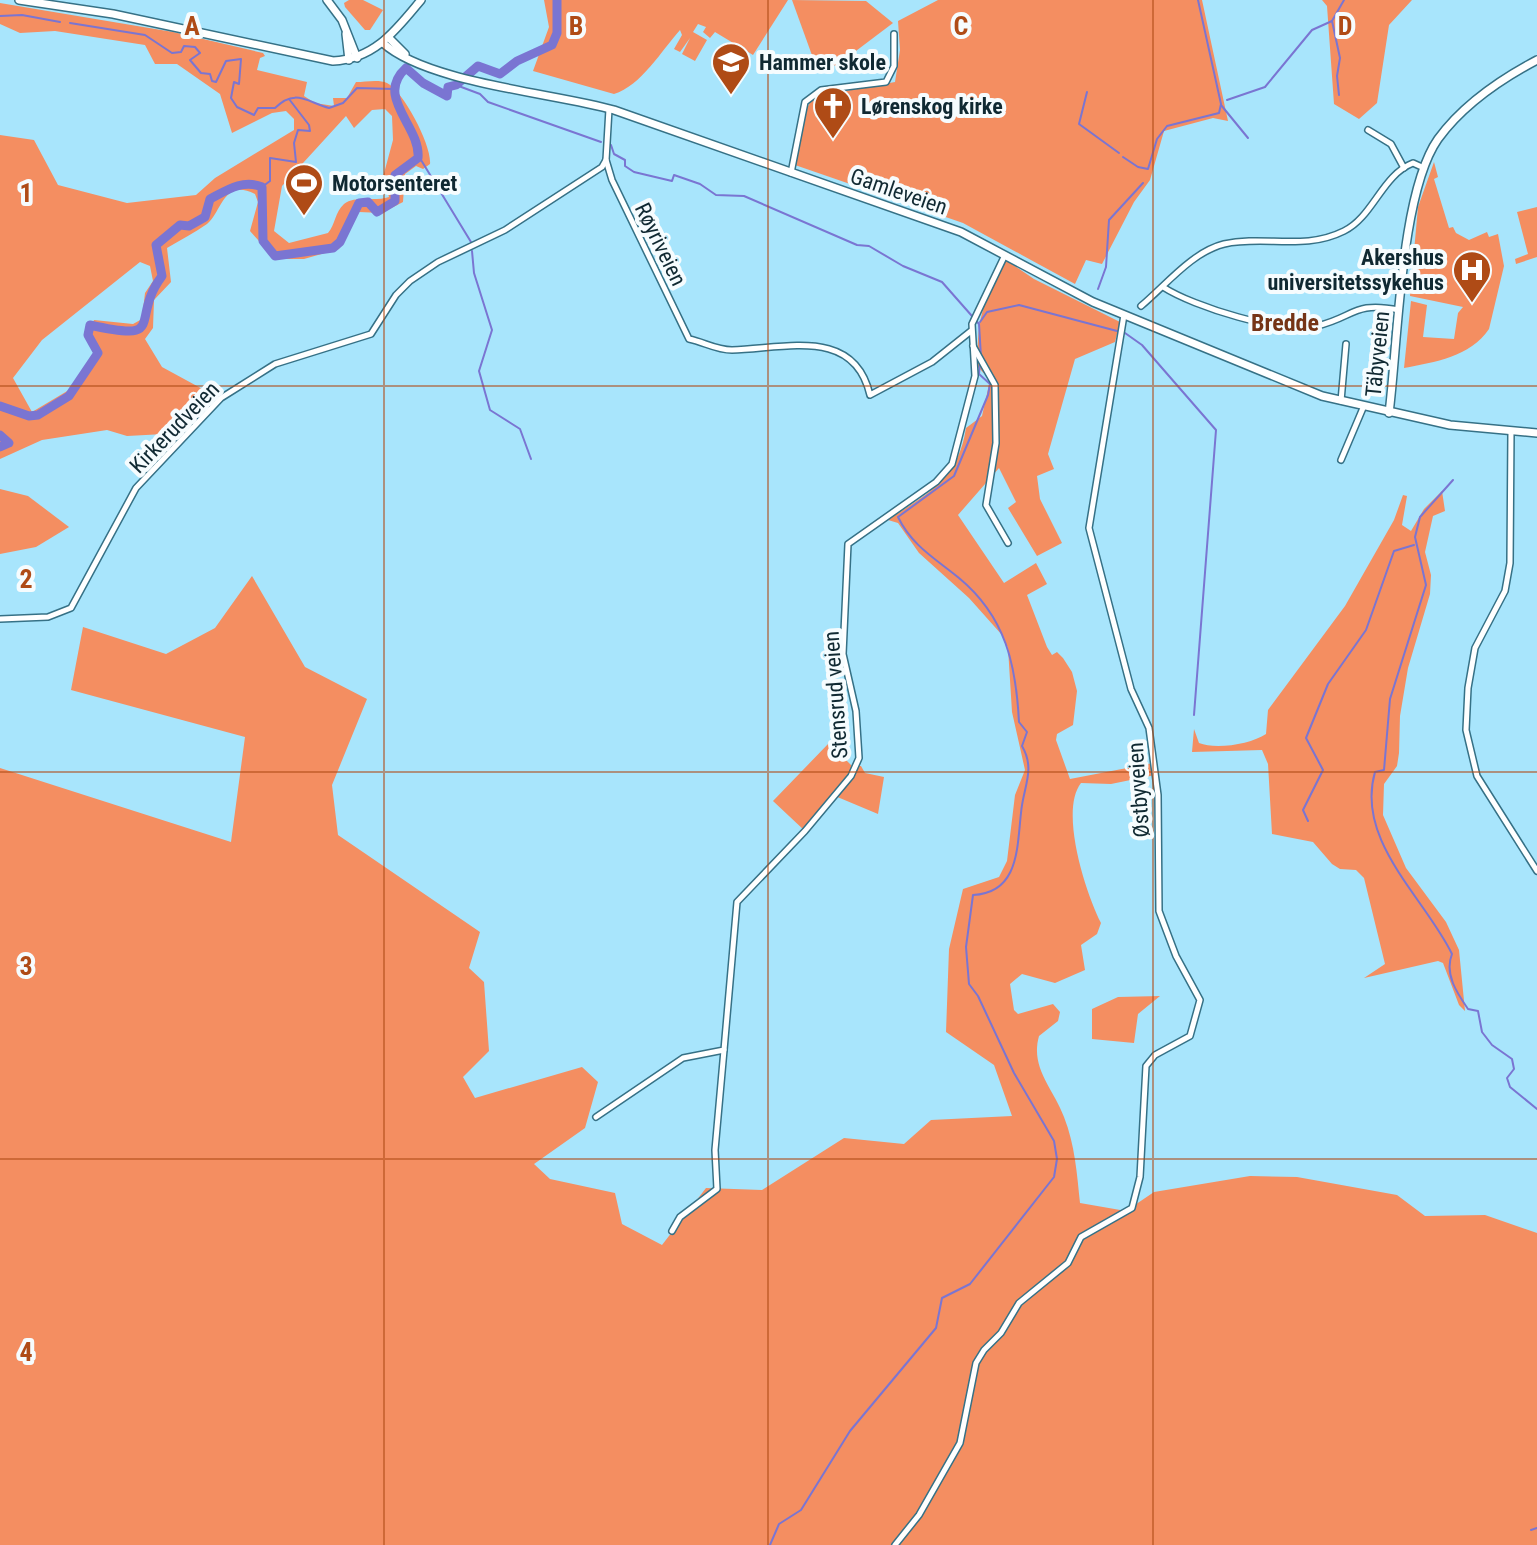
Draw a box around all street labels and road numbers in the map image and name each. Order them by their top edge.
street label: Gamleveien [847,163,951,220]
street label: Røyriveien [630,199,691,290]
street label: Täbyveien [1361,310,1394,398]
street label: Kirkerudveien [125,376,224,478]
street label: Stensrud veien [819,630,852,760]
street label: Østbyveien [1123,742,1154,838]

